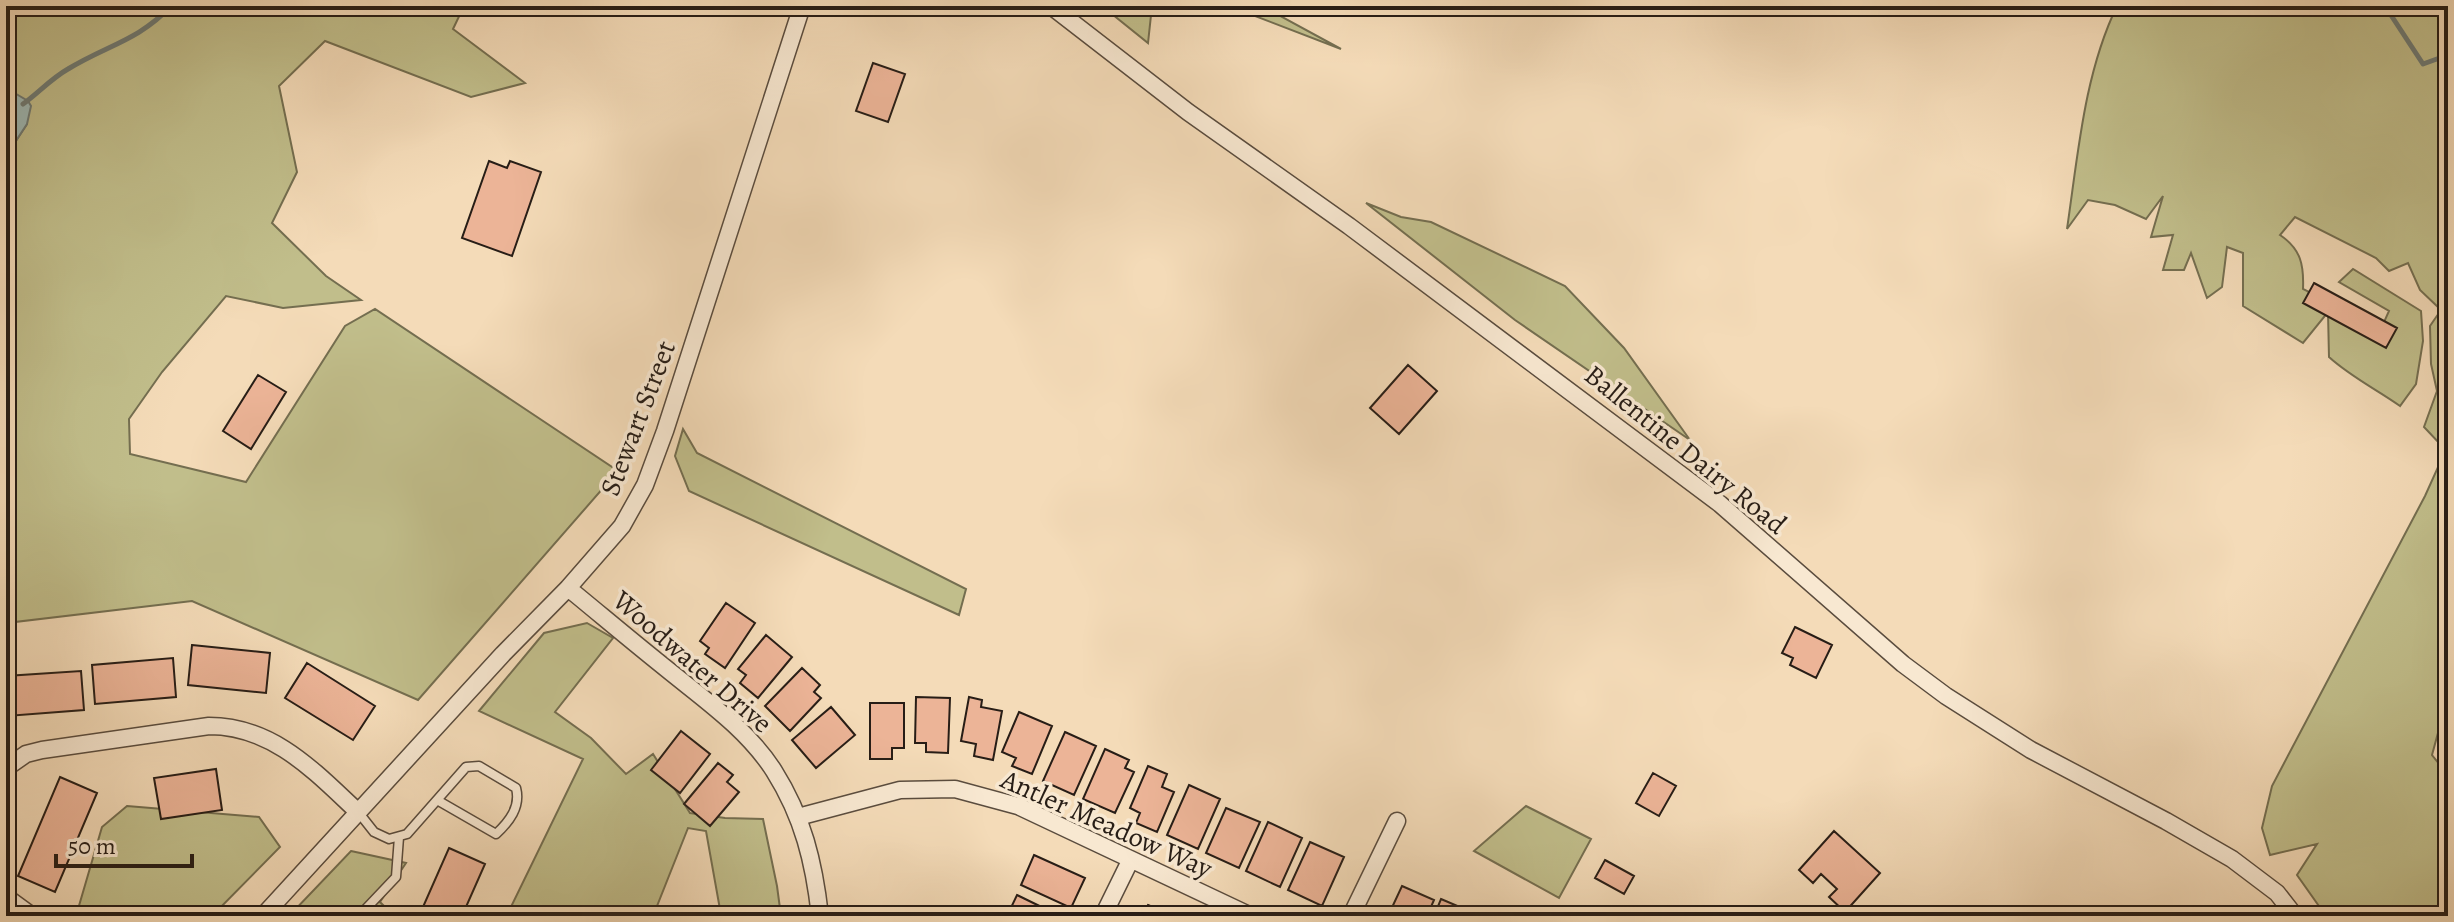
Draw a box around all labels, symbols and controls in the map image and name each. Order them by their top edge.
street label: Stewart Street [591,335,685,501]
street label: Ballentine Dairy Road [1576,356,1795,544]
street label: Woodwater Drive [604,581,780,742]
street label: Antler Meadow Way [994,760,1219,888]
scale bar [56,818,192,868]
text: 50 m [68,830,116,862]

